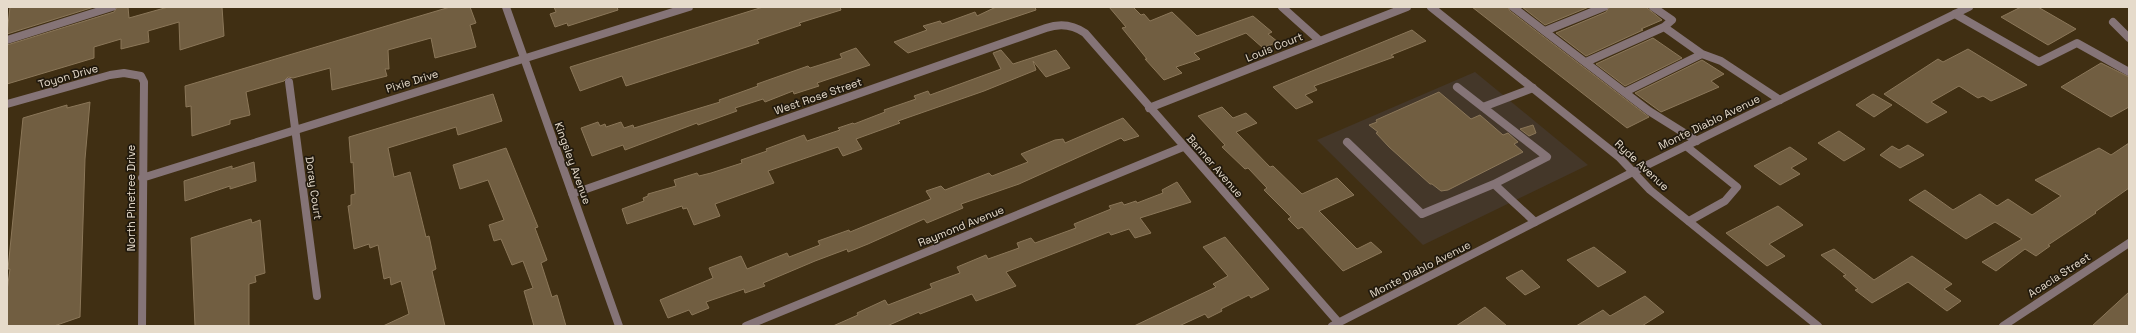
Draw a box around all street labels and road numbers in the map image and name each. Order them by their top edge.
street label: Louis Court [1243,29,1305,65]
street label: Toyon Drive [36,61,100,91]
street label: Pixie Drive [384,66,440,96]
street label: West Rose Street [772,74,864,118]
street label: Monte Diablo Avenue [1656,91,1762,153]
street label: Kingsley Avenue [552,120,594,206]
street label: Banner Avenue [1184,131,1246,201]
street label: Ryde Avenue [1612,136,1672,194]
street label: North Pinetree Drive [124,145,138,251]
street label: Doray Court [303,156,325,220]
street label: Raymond Avenue [916,202,1006,250]
street label: Monte Diablo Avenue [1367,237,1473,301]
street label: Acacia Street [2025,250,2093,300]

